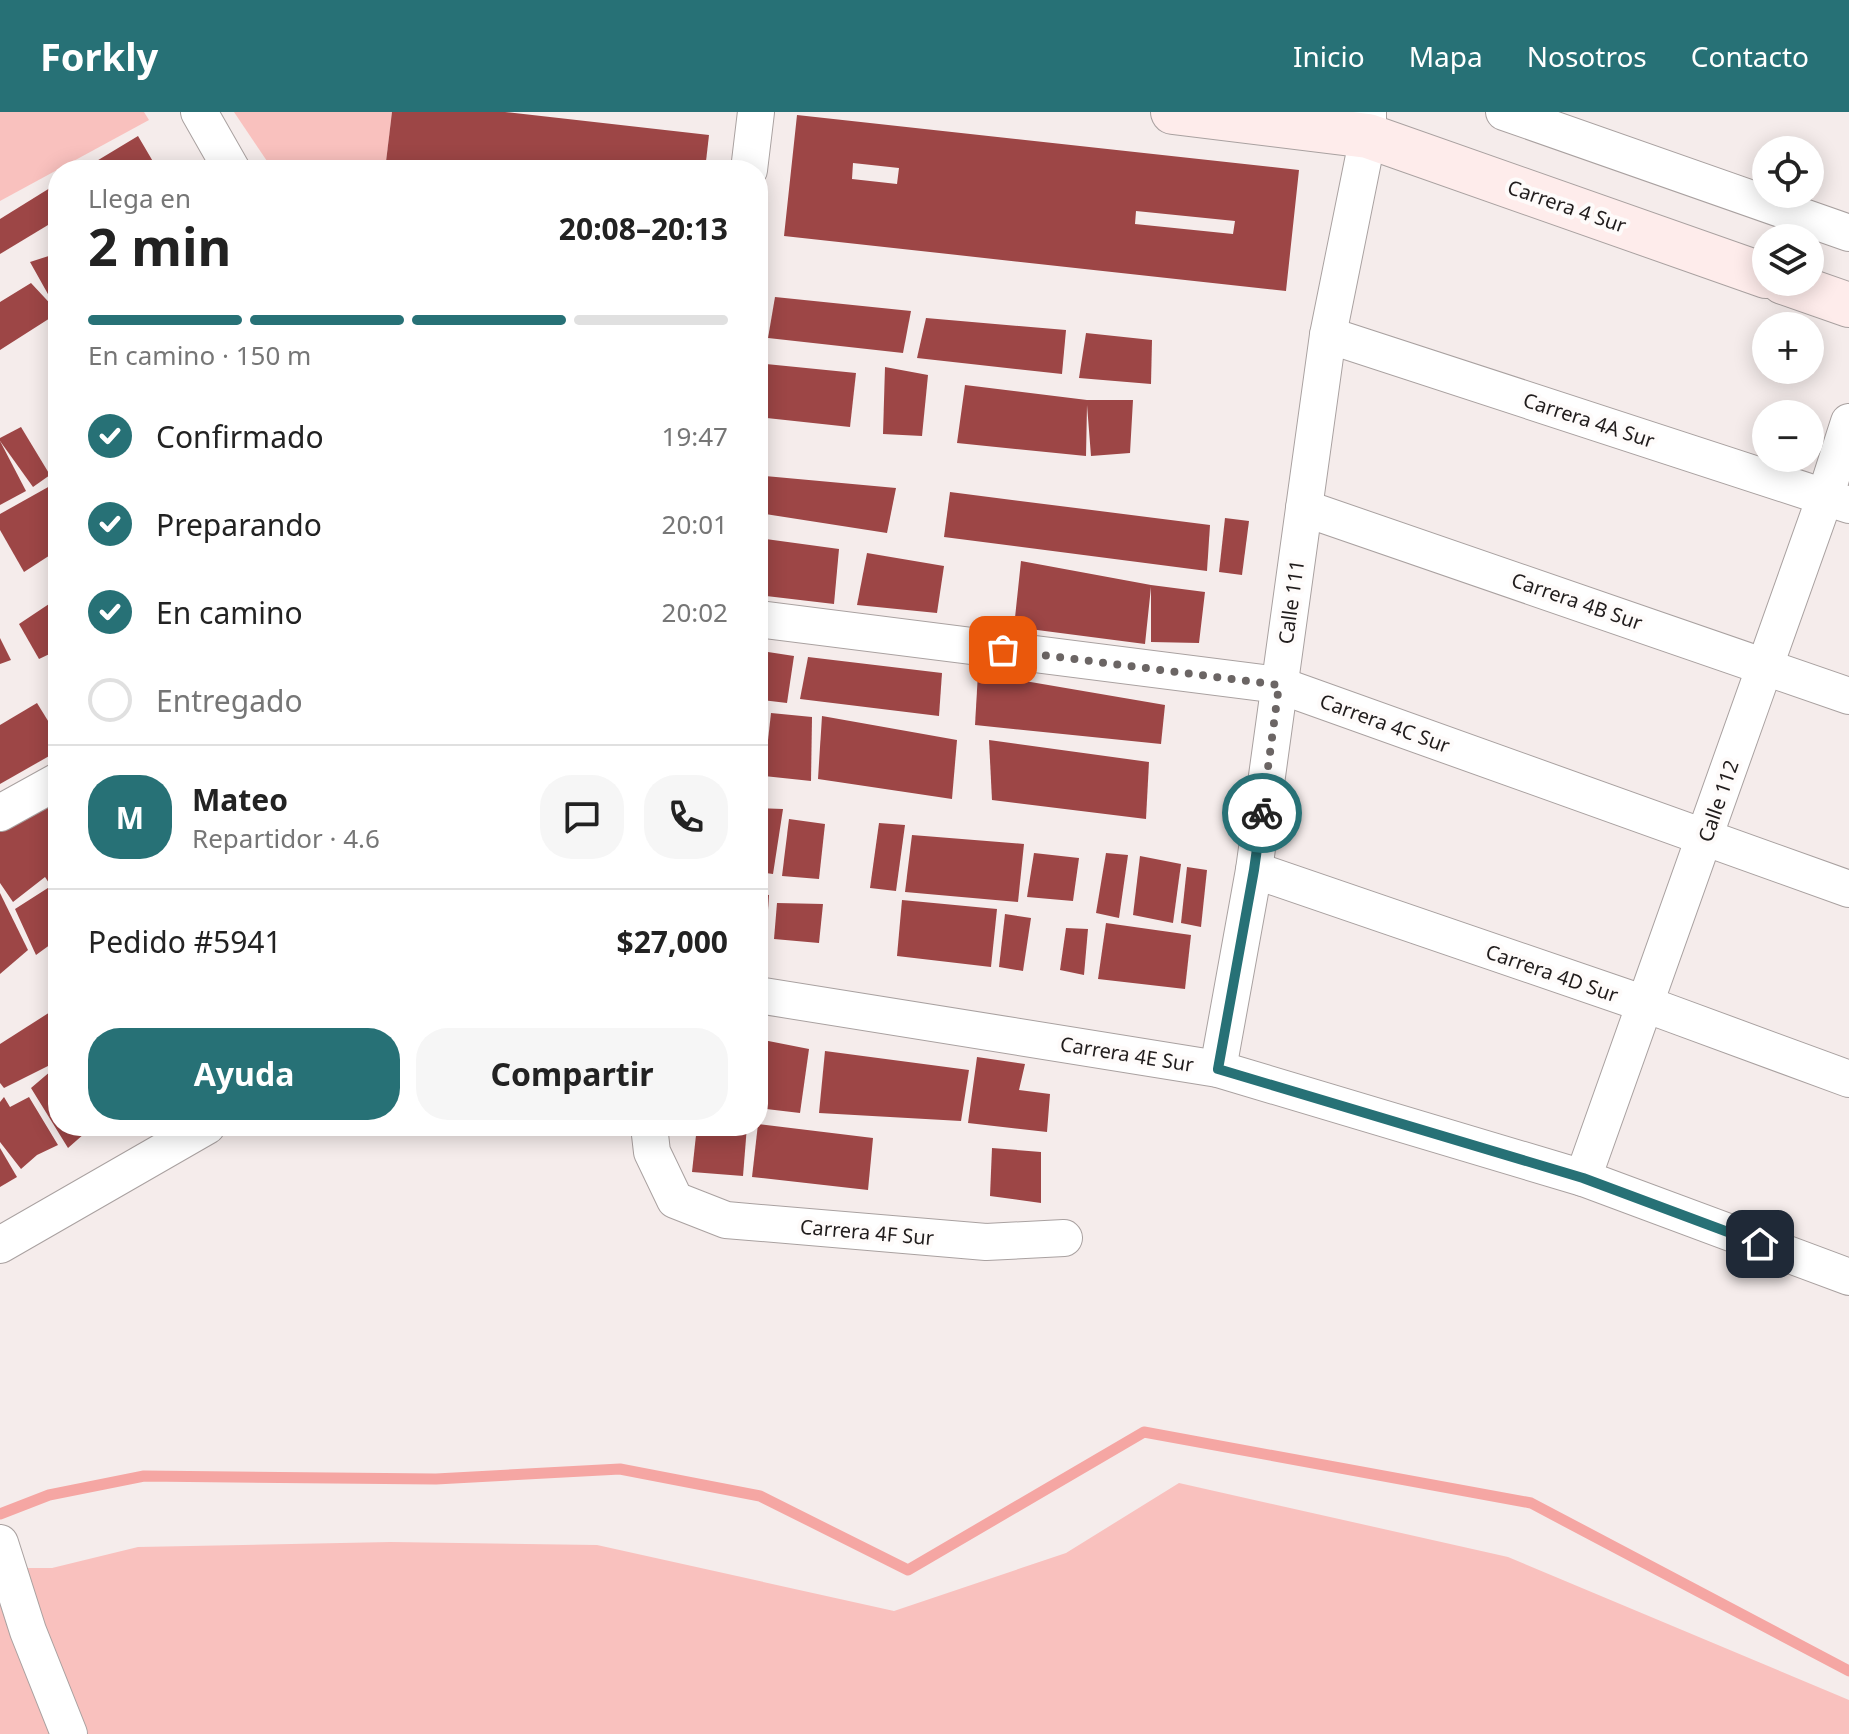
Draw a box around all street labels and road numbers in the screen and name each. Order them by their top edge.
street label: Carrera 4 Sur [1504,173,1630,239]
street label: Carrera 4A Sur [1520,386,1658,454]
street label: Calle 111 [1272,558,1310,646]
street label: Carrera 4B Sur [1508,566,1646,636]
street label: Carrera 4C Sur [1316,687,1454,759]
street label: Calle 112 [1691,756,1745,846]
street label: Carrera 4D Sur [1482,938,1622,1008]
street label: Carrera 4E Sur [1058,1030,1196,1078]
street label: Carrera 4F Sur [799,1213,935,1251]

